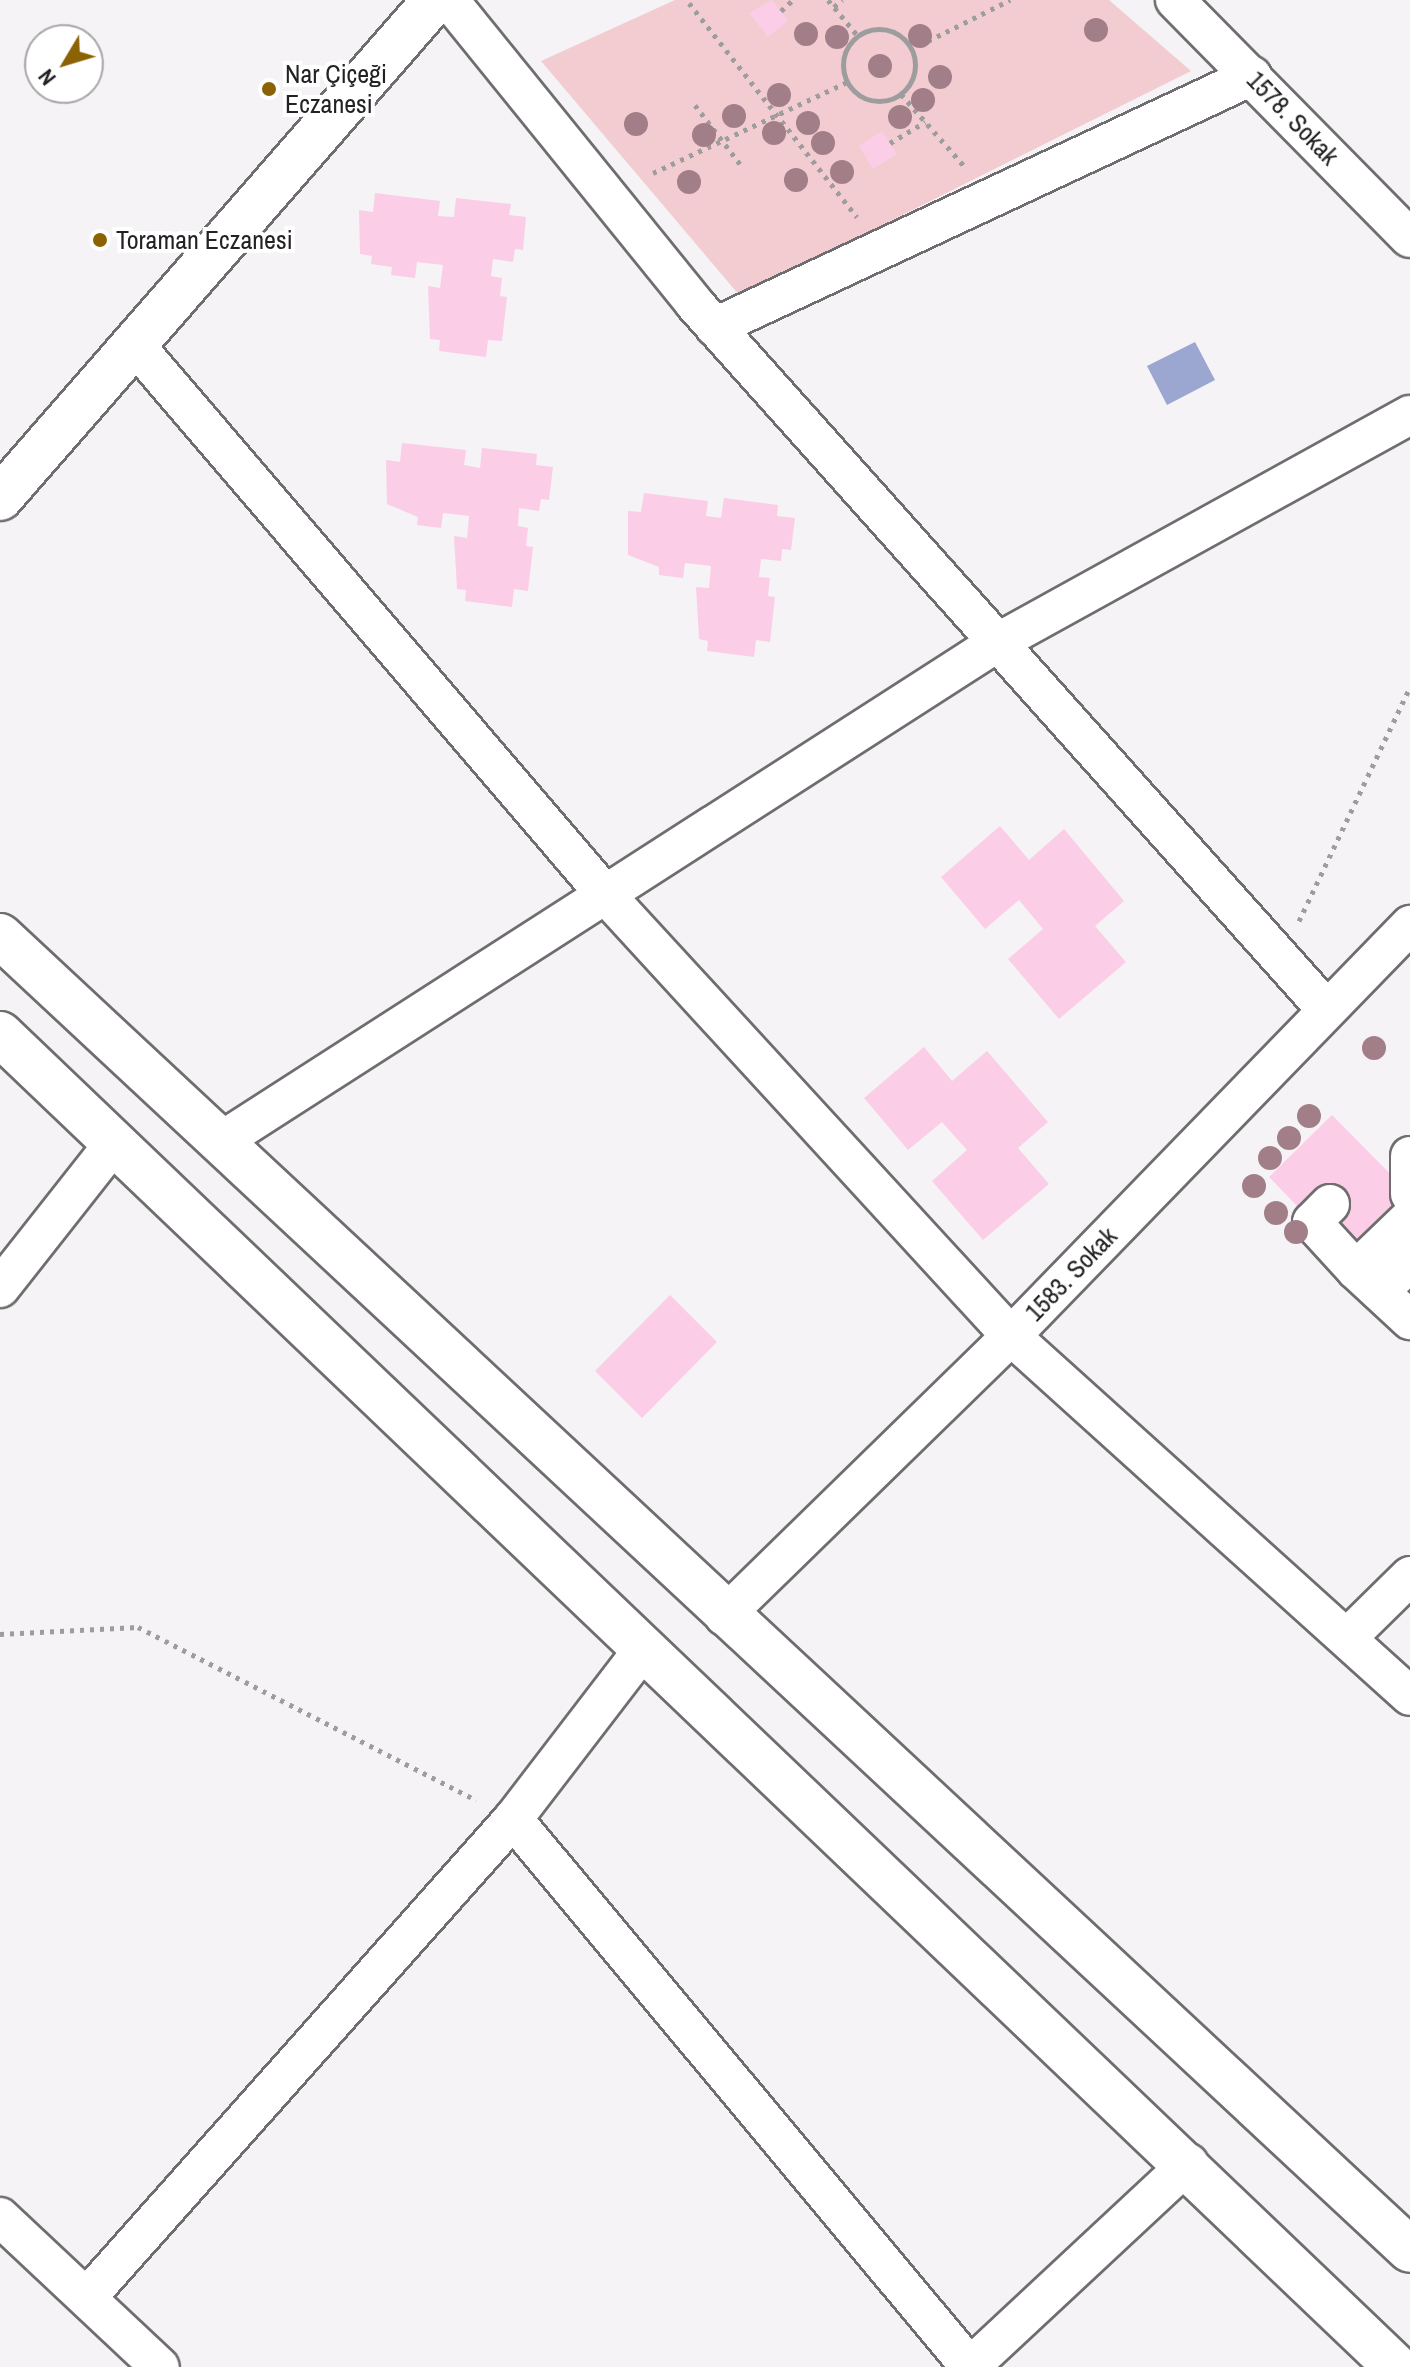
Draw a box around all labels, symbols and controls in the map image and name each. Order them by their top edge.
north arrow [24,24,104,104]
place label: Nar Çiçeği Eczanesi [285,58,387,120]
text: N [31,63,62,92]
street label: 1578. Sokak [1241,65,1345,171]
marker: Nar Çiçeği Eczanesi [260,80,278,98]
place label: Toraman Eczanesi [116,224,293,256]
marker: Toraman Eczanesi [91,231,109,249]
street label: 1583. Sokak [1019,1221,1123,1327]

